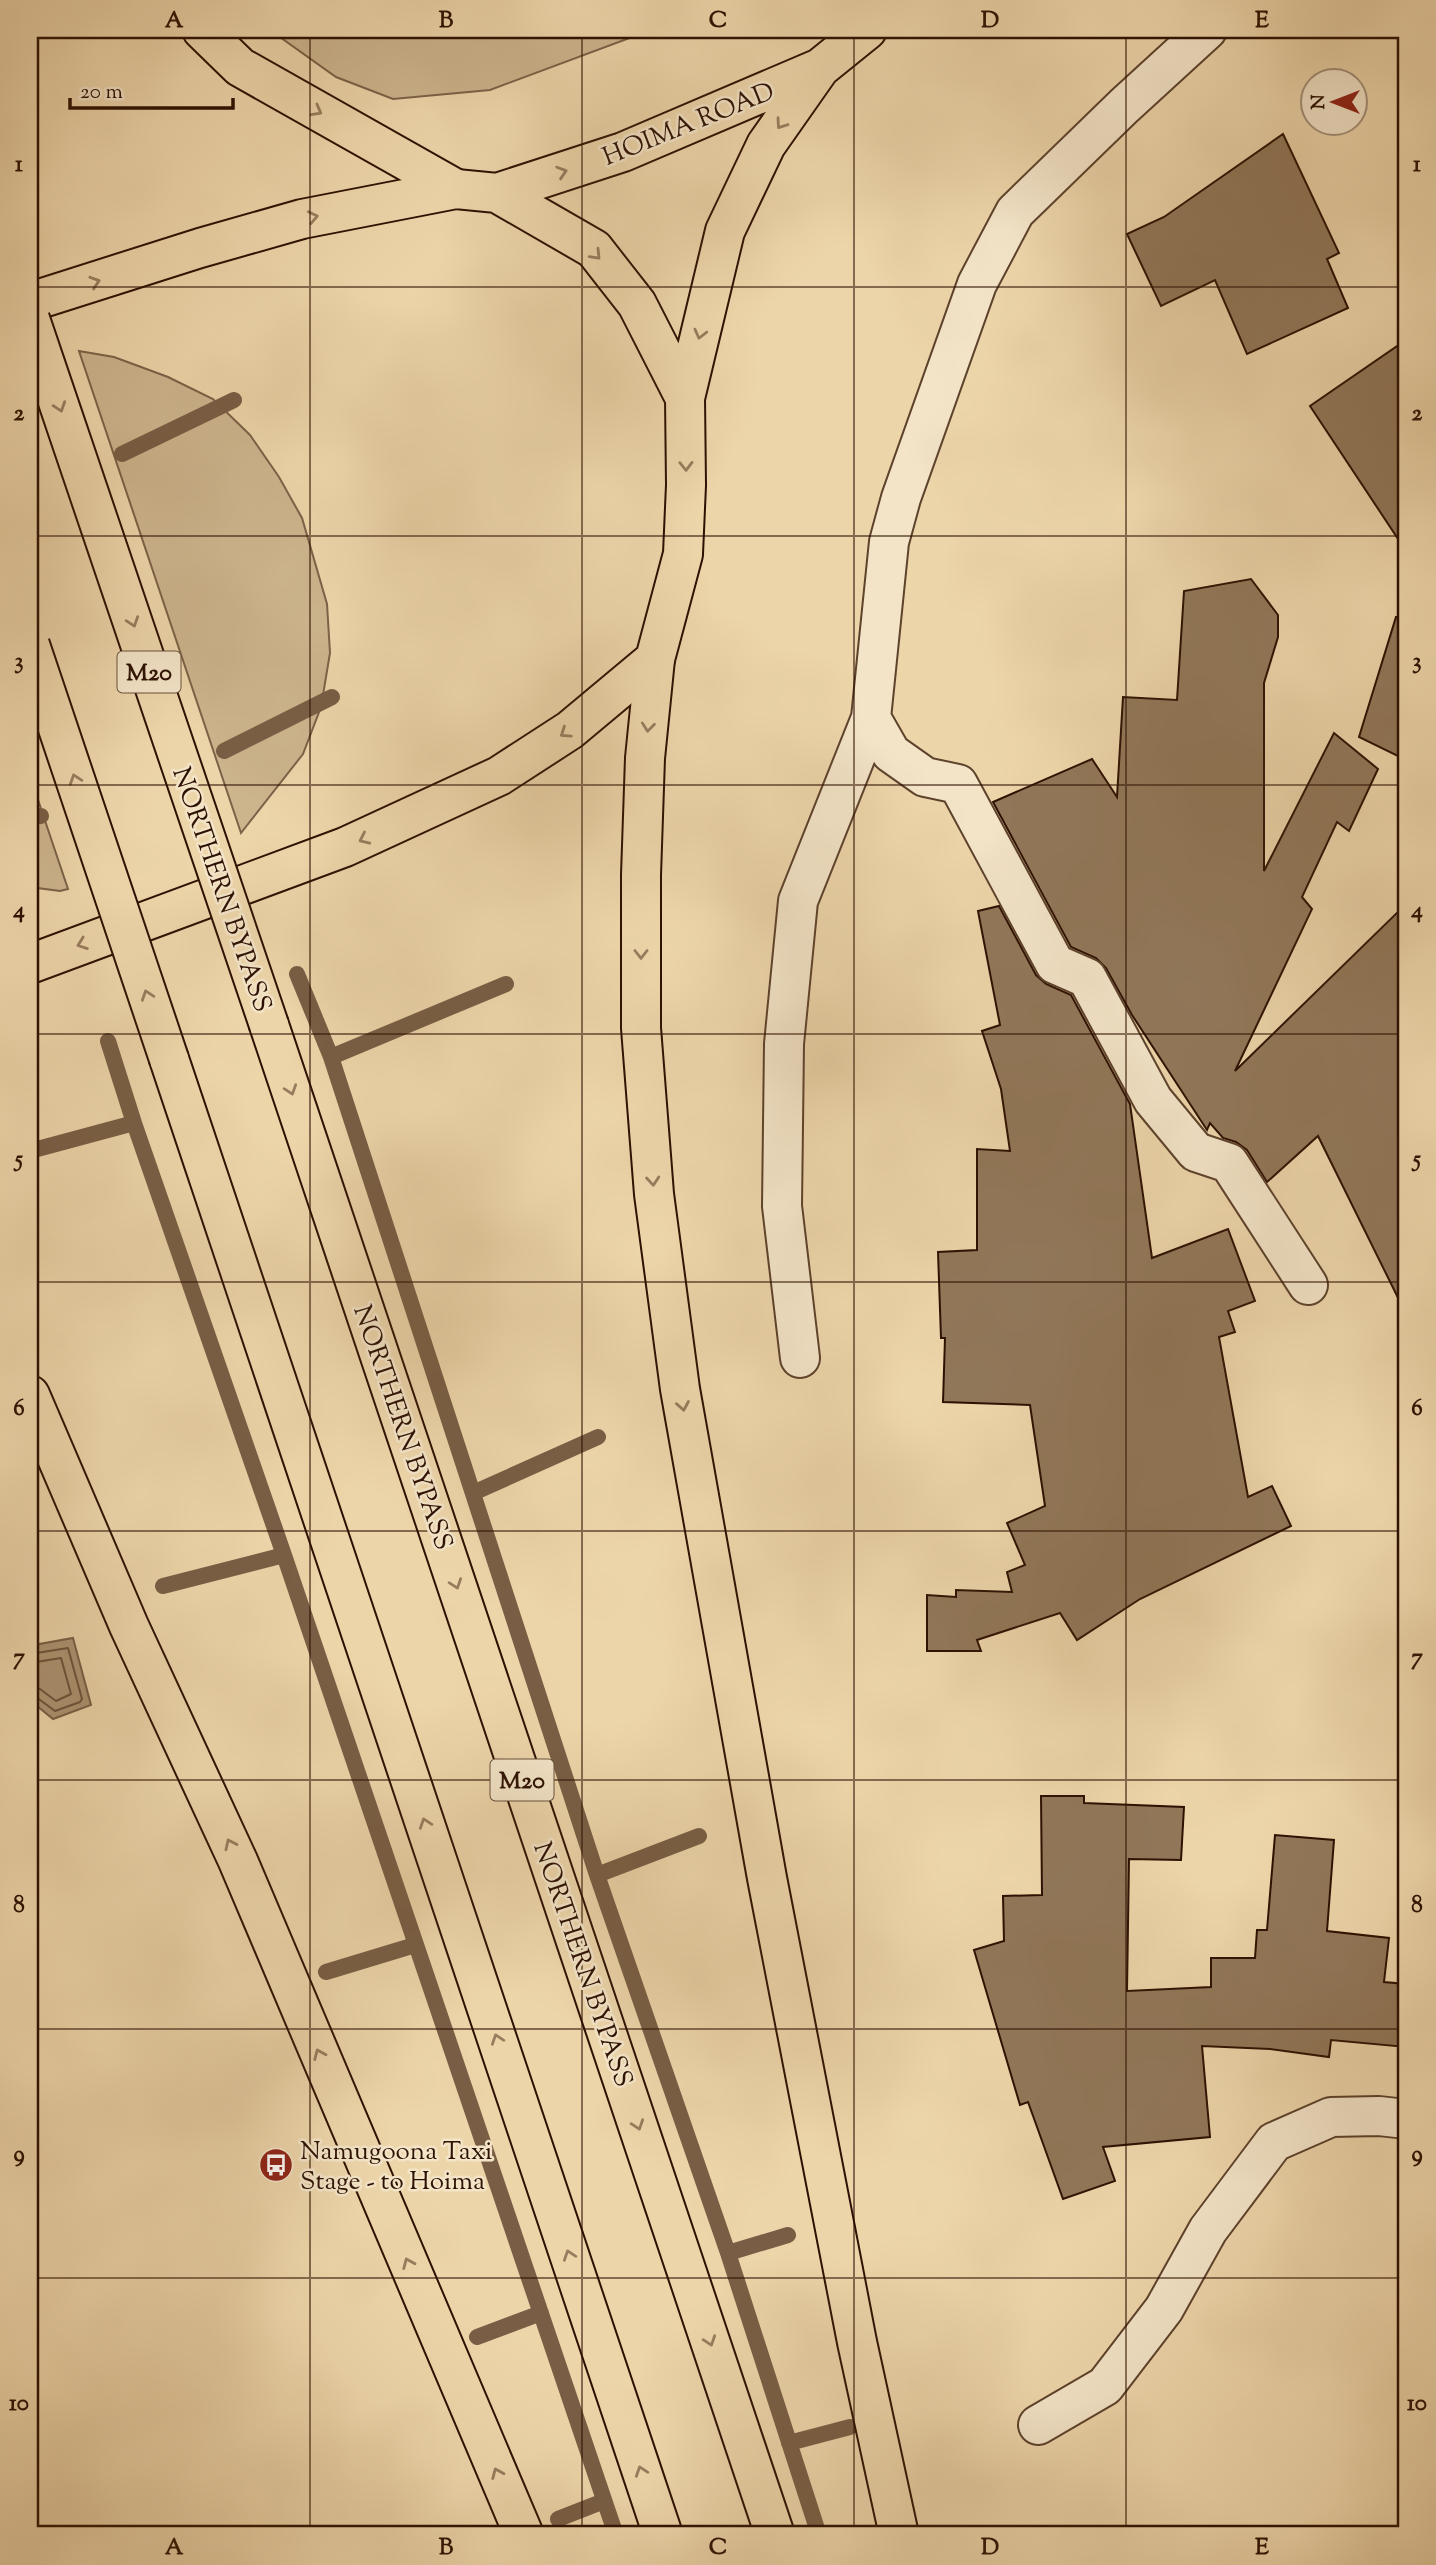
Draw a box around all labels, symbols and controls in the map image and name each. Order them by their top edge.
text: A [165,5,184,38]
text: B [439,5,454,38]
text: C [709,5,727,38]
text: D [981,5,999,38]
text: E [1255,5,1269,38]
scale bar [70,66,233,110]
north arrow [1300,66,1370,136]
street label: HOIMA ROAD [597,74,780,177]
text: 20 m [80,78,123,108]
text: N [1306,94,1333,110]
one-way arrow [310,103,322,116]
one-way arrow [776,116,789,129]
text: 1 [15,149,23,182]
text: 1 [1413,149,1421,182]
one-way arrow [555,166,567,180]
one-way arrow [307,211,319,226]
one-way arrow [588,246,600,259]
one-way arrow [88,275,100,290]
one-way arrow [694,328,708,340]
text: 2 [14,398,25,431]
text: 2 [1412,398,1423,431]
one-way arrow [51,400,66,412]
one-way arrow [678,461,693,472]
one-way arrow [125,616,139,628]
text: 3 [14,646,24,679]
text: 3 [1412,646,1422,679]
road number: M20 [118,652,180,692]
one-way arrow [641,721,656,732]
one-way arrow [560,725,573,737]
street label: NORTHERN BYPASS [161,762,280,1017]
one-way arrow [69,773,83,785]
one-way arrow [359,830,371,844]
text: 4 [12,895,25,928]
text: 4 [1410,895,1423,928]
one-way arrow [77,936,89,950]
one-way arrow [633,949,649,960]
one-way arrow [141,989,155,1001]
one-way arrow [283,1083,297,1095]
text: 5 [13,1144,23,1177]
text: 5 [1411,1144,1421,1177]
one-way arrow [645,1176,660,1187]
street label: NORTHERN BYPASS [342,1300,461,1555]
text: 6 [13,1393,25,1426]
text: 6 [1411,1393,1423,1426]
one-way arrow [674,1400,689,1412]
one-way arrow [448,1578,463,1590]
text: 7 [13,1642,25,1675]
text: 7 [1411,1642,1423,1675]
road number: M20 [490,1760,554,1800]
one-way arrow [419,1818,433,1830]
street label: NORTHERN BYPASS [522,1837,641,2092]
one-way arrow [224,1839,238,1852]
text: 8 [13,1890,25,1923]
text: 8 [1411,1890,1423,1923]
one-way arrow [491,2033,505,2046]
one-way arrow [314,2048,328,2060]
one-way arrow [630,2118,644,2131]
place label: Namugoona Taxi Stage - to Hoima [300,2134,492,2201]
text: 9 [13,2139,25,2172]
text: 9 [1411,2139,1423,2172]
bus stop icon: Namugoona Taxi Stage - to Hoima [257,2146,295,2184]
one-way arrow [563,2249,577,2261]
one-way arrow [402,2258,416,2271]
one-way arrow [702,2334,716,2346]
text: 10 [9,2388,29,2421]
text: 10 [1407,2388,1427,2421]
one-way arrow [635,2465,650,2477]
one-way arrow [491,2467,505,2480]
text: A [165,2532,184,2565]
text: B [439,2532,454,2565]
text: C [709,2532,727,2565]
text: D [981,2532,999,2565]
text: E [1255,2532,1269,2565]

